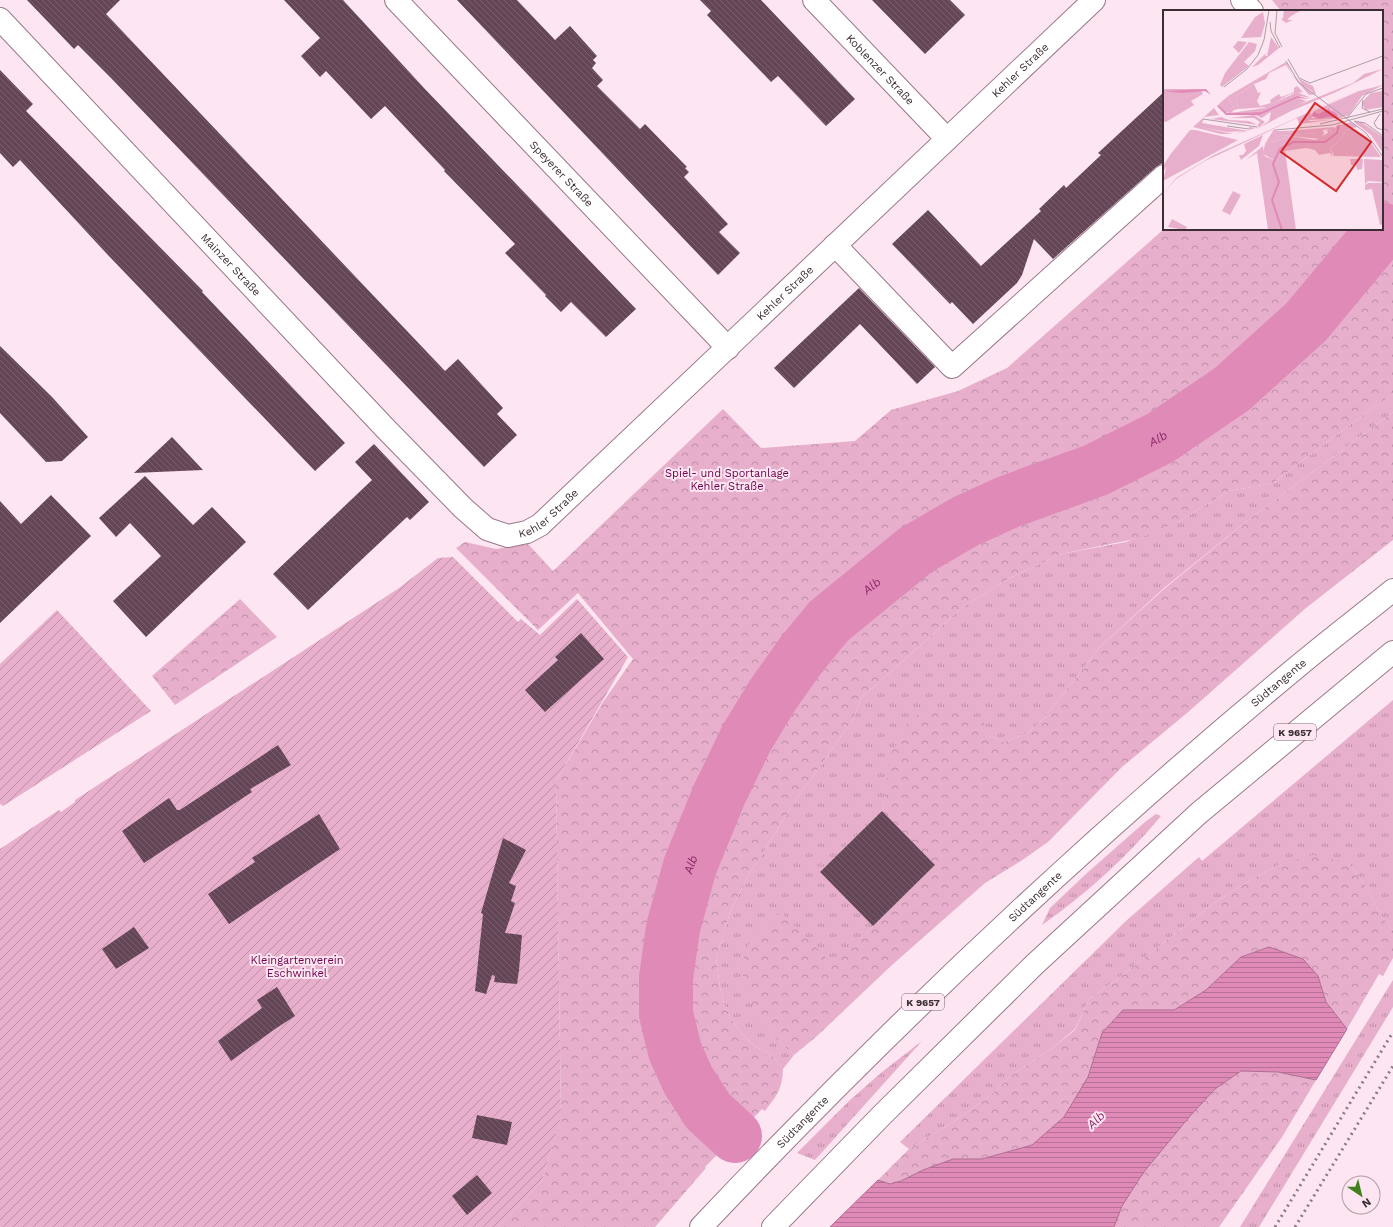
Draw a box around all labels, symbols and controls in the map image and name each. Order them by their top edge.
inset map [1163,10,1383,230]
street label: Koblenzer Straße [843,32,917,108]
street label: Kehler Straße [989,41,1051,100]
street label: Speyerer Straße [527,138,596,210]
street label: Mainzer Straße [198,231,263,299]
street label: Kehler Straße [754,263,816,323]
water label: Alb [1146,428,1170,450]
park label: Spiel- und Sportanlage Kehler Straße [665,467,789,493]
street label: Kehler Straße [518,486,581,541]
water label: Alb [859,575,884,598]
street label: Südtangente [1248,656,1309,710]
road number: K 9657 [1274,724,1316,740]
water label: Alb [681,853,701,876]
street label: Südtangente [1006,869,1065,925]
park label: Kleingartenverein Eschwinkel [251,954,343,980]
road number: K 9657 [902,994,944,1010]
street label: Südtangente [774,1093,831,1151]
water label: Alb [1084,1108,1108,1132]
north arrow [1341,1175,1381,1215]
text: N [1359,1195,1374,1210]

